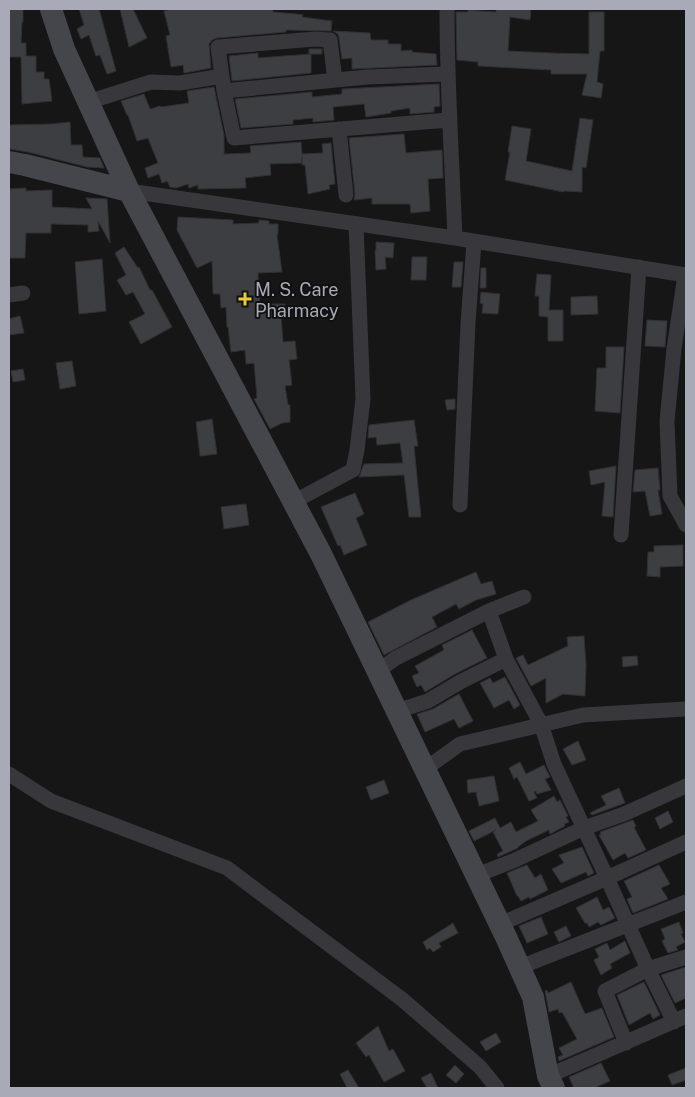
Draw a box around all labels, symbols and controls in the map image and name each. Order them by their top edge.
place label: M. S. Care Pharmacy [255,279,339,321]
marker: M. S. Care Pharmacy [239,293,251,305]

